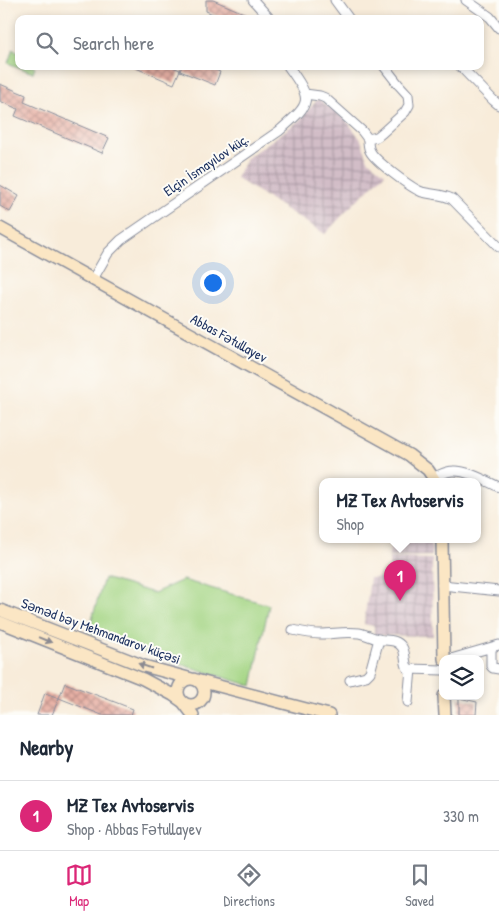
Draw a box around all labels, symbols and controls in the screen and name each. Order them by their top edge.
search box [15,15,484,70]
icon: search [33,29,61,57]
text: Search here [73,30,154,56]
street label: Elçin İsmayılov küç. [159,129,253,201]
your location [200,270,226,296]
street label: Abbas Fətullayev [187,309,271,367]
popup [319,478,481,543]
text: MZ Tex Avtoservis [336,487,464,513]
text: Shop [336,513,364,535]
pin: 1 [384,560,416,601]
street label: Səməd bəy Mehmandarov küçəsi [19,593,183,669]
one-way arrow [38,636,53,644]
map controls [439,655,484,700]
button: layers [439,655,484,700]
one-way arrow [137,661,152,669]
text: Nearby [20,733,73,762]
text: MZ Tex Avtoservis [67,792,194,818]
text: 1 [33,805,39,827]
text: 330 m [443,805,479,827]
text: Shop · Abbas Fətullayev [67,818,202,840]
tab: Map [65,861,93,910]
tab: Directions [223,861,275,910]
tab: Saved [405,861,434,910]

